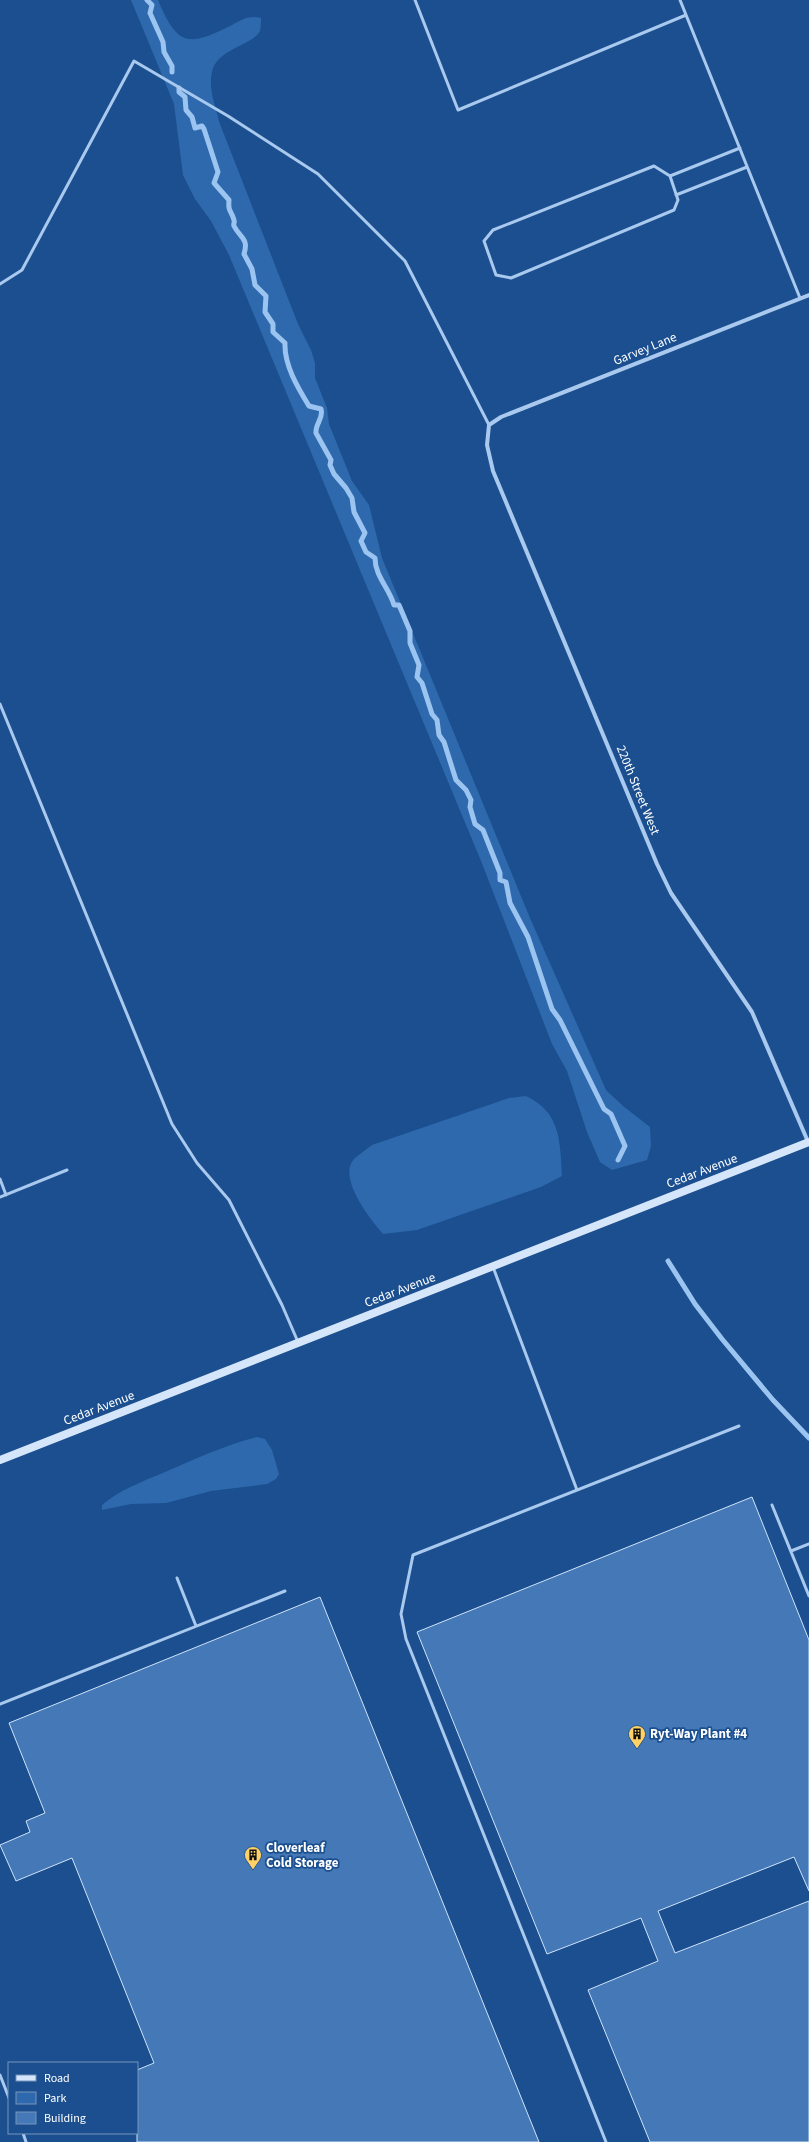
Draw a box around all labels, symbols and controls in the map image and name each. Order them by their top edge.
street label: Garvey Lane [611,328,679,370]
street label: 220th Street West [612,743,664,838]
street label: Cedar Avenue [664,1149,740,1193]
street label: Cedar Avenue [362,1268,438,1312]
street label: Cedar Avenue [61,1386,137,1430]
building icon: Ryt-Way Plant #4 [627,1724,647,1749]
place label: Ryt-Way Plant #4 [650,1725,747,1743]
place label: Cloverleaf Cold Storage [266,1839,339,1872]
building icon: Cloverleaf Cold Storage [243,1845,263,1870]
legend [8,2062,138,2134]
text: Road [44,2070,70,2087]
text: Park [44,2090,66,2107]
text: Building [44,2110,86,2127]

